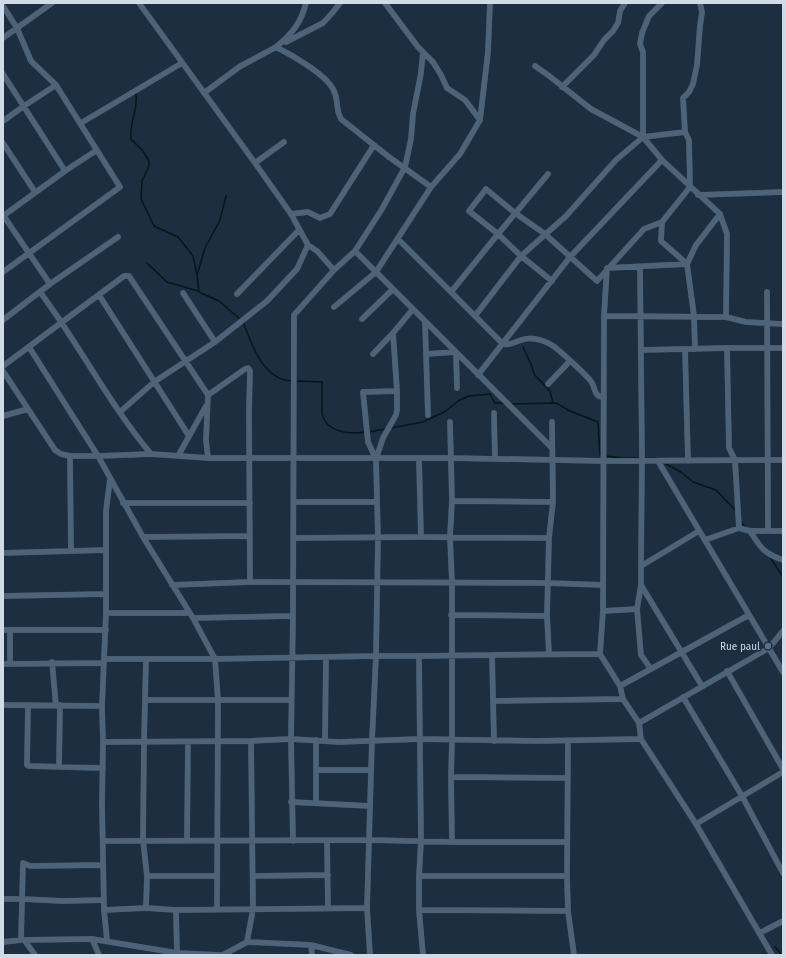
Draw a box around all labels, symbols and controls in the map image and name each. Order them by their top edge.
place label: Rue paul [720,641,760,653]
marker: Rue paul [763,641,773,651]

